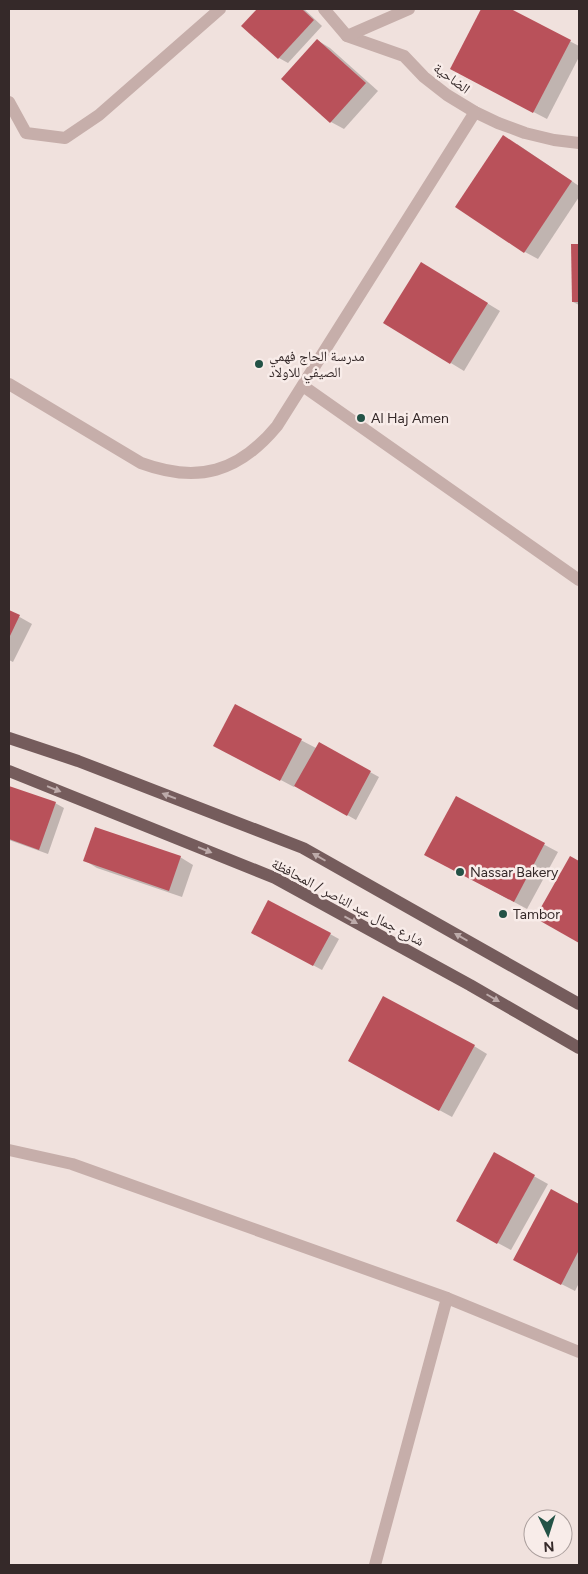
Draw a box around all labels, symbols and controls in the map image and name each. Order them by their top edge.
street label: الضاحية [430,59,473,97]
place label: مدرسة الحاج فهمي الصيفي للاولاد [269,348,365,384]
marker: مدرسة الحاج فهمي الصيفي للاولاد [253,358,265,370]
place label: Al Haj Amen [371,410,449,427]
marker: Al Haj Amen [355,412,367,424]
one-way arrow [47,785,62,793]
one-way arrow [161,792,176,800]
one-way arrow [198,846,212,854]
one-way arrow [312,853,327,861]
street label: شارع جمال عبد الناصر / المحافظة [268,855,427,951]
place label: Nassar Bakery [470,864,559,881]
marker: Nassar Bakery [454,866,466,878]
place label: Tambor [513,906,560,923]
marker: Tambor [497,908,509,920]
one-way arrow [344,915,358,924]
one-way arrow [453,933,468,941]
one-way arrow [487,994,500,1003]
north arrow [523,1509,573,1559]
text: N [543,1538,555,1555]

